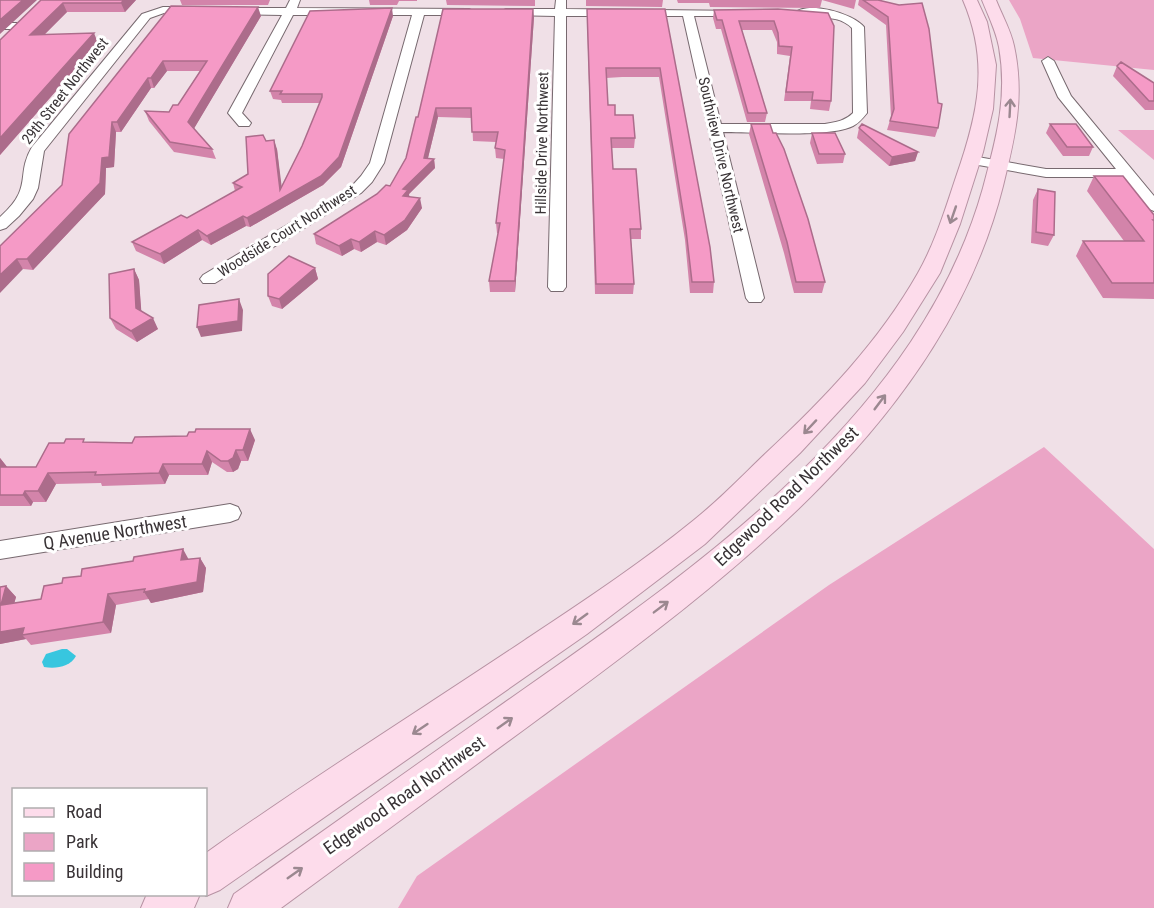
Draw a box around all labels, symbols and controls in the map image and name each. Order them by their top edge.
street label: 29th Street Northwest [18,34,112,148]
street label: Hillside Drive Northwest [532,72,552,214]
street label: Southview Drive Northwest [694,75,748,235]
one-way arrow [1005,98,1016,118]
street label: Woodside Court Northwest [215,181,359,281]
one-way arrow [947,205,958,224]
one-way arrow [873,395,886,411]
one-way arrow [803,420,818,435]
street label: Edgewood Road Northwest [710,422,862,570]
street label: Q Avenue Northwest [42,510,188,554]
one-way arrow [653,600,669,613]
one-way arrow [573,613,589,625]
one-way arrow [496,717,512,729]
one-way arrow [412,723,428,735]
street label: Edgewood Road Northwest [319,731,489,859]
legend [12,788,207,896]
text: Road [66,801,102,822]
text: Park [66,831,98,852]
text: Building [66,861,123,882]
one-way arrow [286,866,302,879]

